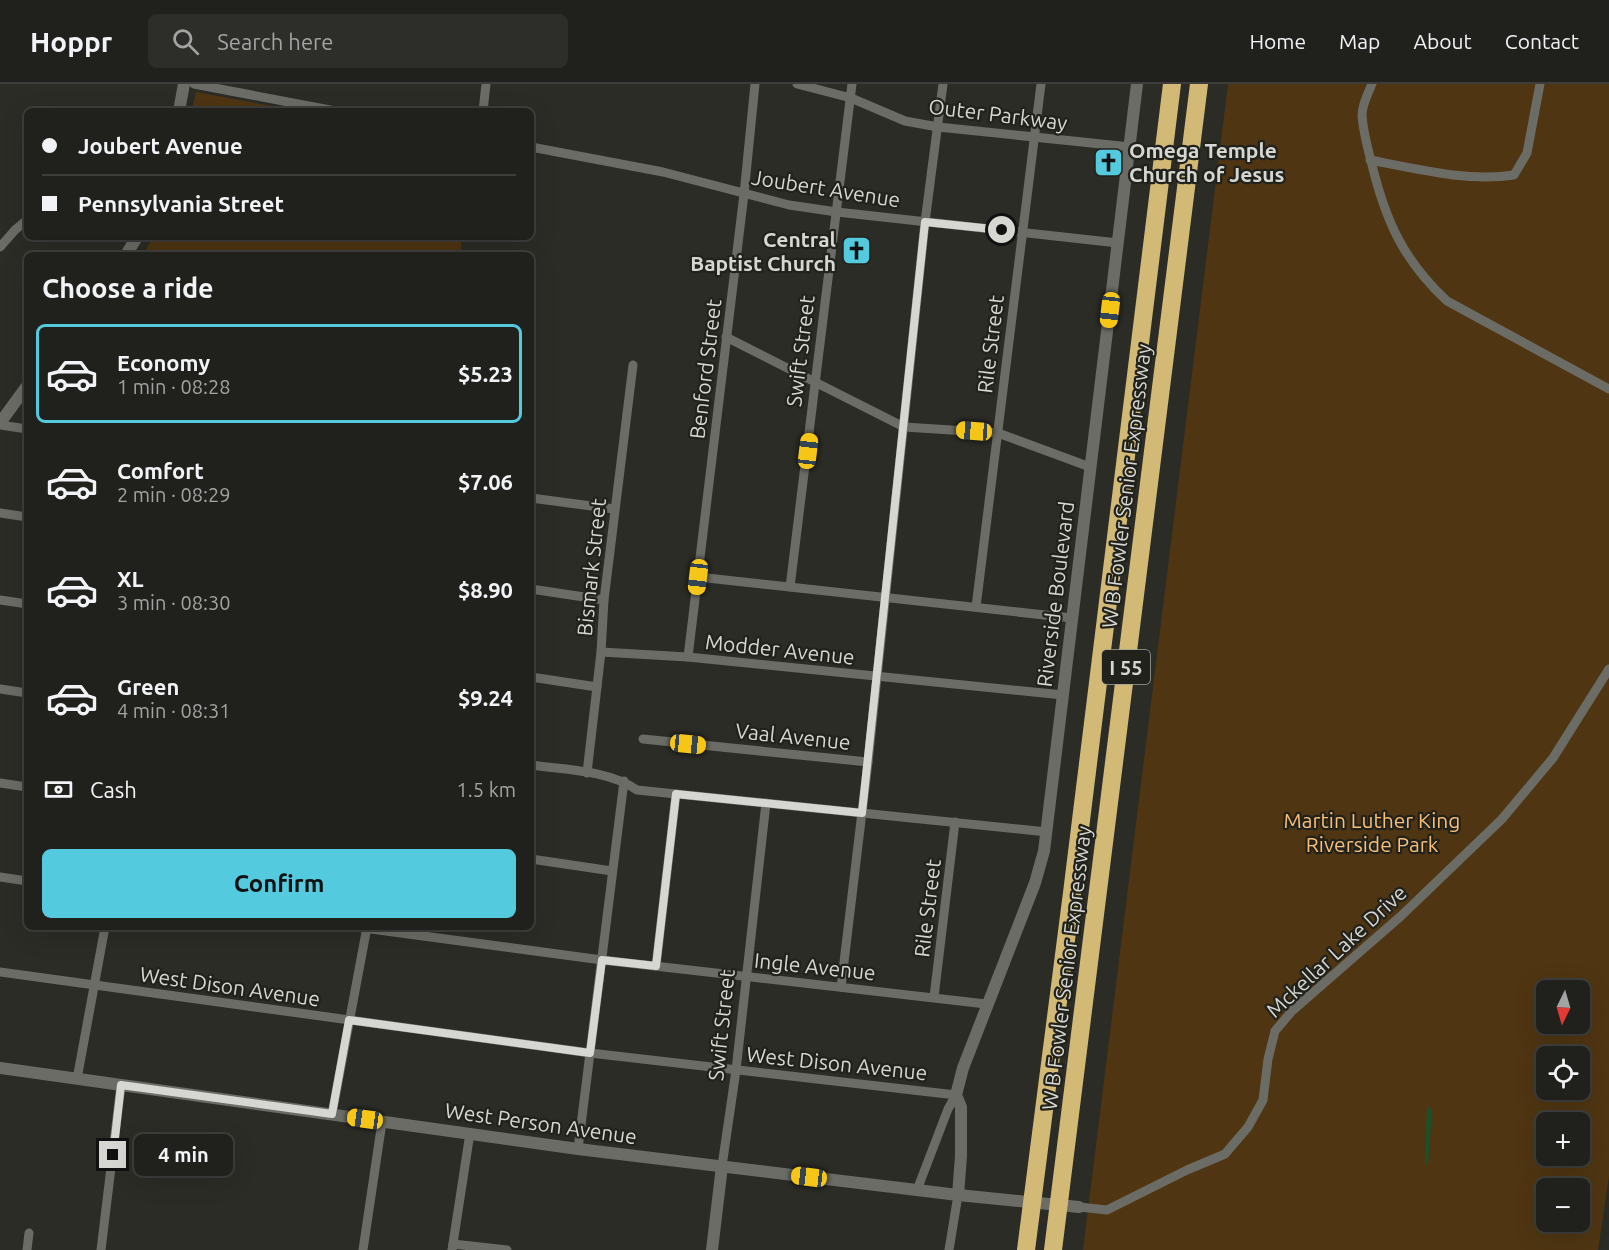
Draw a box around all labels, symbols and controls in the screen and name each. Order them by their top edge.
search box [148,14,568,68]
icon: search [169,25,202,58]
text: Hoppr [30,26,112,57]
text: Search here [217,29,334,54]
text: Home [1249,29,1306,53]
text: Map [1339,29,1380,53]
text: About [1413,29,1472,53]
text: Contact [1505,29,1579,53]
street label: Outer Parkway [927,94,1069,134]
text: Joubert Avenue [78,133,243,158]
place label: Omega Temple Church of Jesus [1129,138,1285,186]
church icon: Omega Temple Church of Jesus [1092,146,1124,178]
street label: Joubert Avenue [750,164,902,212]
text: Pennsylvania Street [78,191,284,216]
route start [988,216,1015,243]
place label: Central Baptist Church [690,227,836,275]
church icon: Central Baptist Church [841,235,873,267]
text: Choose a ride [42,273,214,303]
car [1099,291,1121,329]
street label: Swift Street [781,294,819,408]
street label: Rile Street [972,294,1008,394]
street label: Benford Street [685,298,725,440]
street label: W B Fowler Senior Expressway [1097,342,1155,630]
icon: car [45,347,99,401]
text: Economy [117,350,210,375]
text: $5.23 [458,361,513,386]
text: 1 min · 08:28 [117,375,231,398]
car [955,421,993,441]
car [797,432,819,470]
icon: car [45,455,99,509]
text: Comfort [117,458,204,483]
text: $7.06 [458,469,513,494]
text: 2 min · 08:29 [117,483,231,506]
street label: Bismark Street [572,497,610,637]
street label: Riverside Boulevard [1032,500,1078,688]
car [687,558,709,596]
icon: car [45,563,99,617]
text: XL [117,566,144,591]
text: $8.90 [458,577,513,602]
text: 3 min · 08:30 [117,591,231,614]
street label: Modder Avenue [704,629,856,669]
road number: I 55 [1102,650,1150,684]
icon: car [45,671,99,725]
text: Green [117,674,179,699]
text: $9.24 [458,685,513,710]
text: 4 min · 08:31 [117,699,231,722]
street label: Vaal Avenue [734,718,852,754]
car [669,733,707,755]
icon: cash [42,773,75,806]
text: Cash [90,777,137,802]
text: 1.5 km [457,778,516,801]
park label: Martin Luther King Riverside Park [1284,808,1460,856]
street label: W B Fowler Senior Expressway [1037,824,1095,1112]
button: Confirm [42,849,516,918]
street label: Rile Street [909,858,945,958]
street label: Mckellar Lake Drive [1261,880,1411,1022]
street label: Ingle Avenue [753,948,877,984]
street label: West Dison Avenue [138,961,322,1011]
street label: Swift Street [703,968,739,1082]
north arrow [1536,980,1590,1034]
map controls [1536,980,1590,1232]
street label: West Dison Avenue [745,1042,929,1084]
button: locate [1536,1046,1590,1100]
street label: West Person Avenue [444,1098,638,1148]
car [346,1108,384,1130]
button: + [1536,1112,1590,1166]
callout: 4 min [134,1134,233,1176]
route end [99,1141,126,1168]
text: 4 min [158,1143,209,1166]
car [790,1166,828,1188]
button: − [1536,1178,1590,1232]

